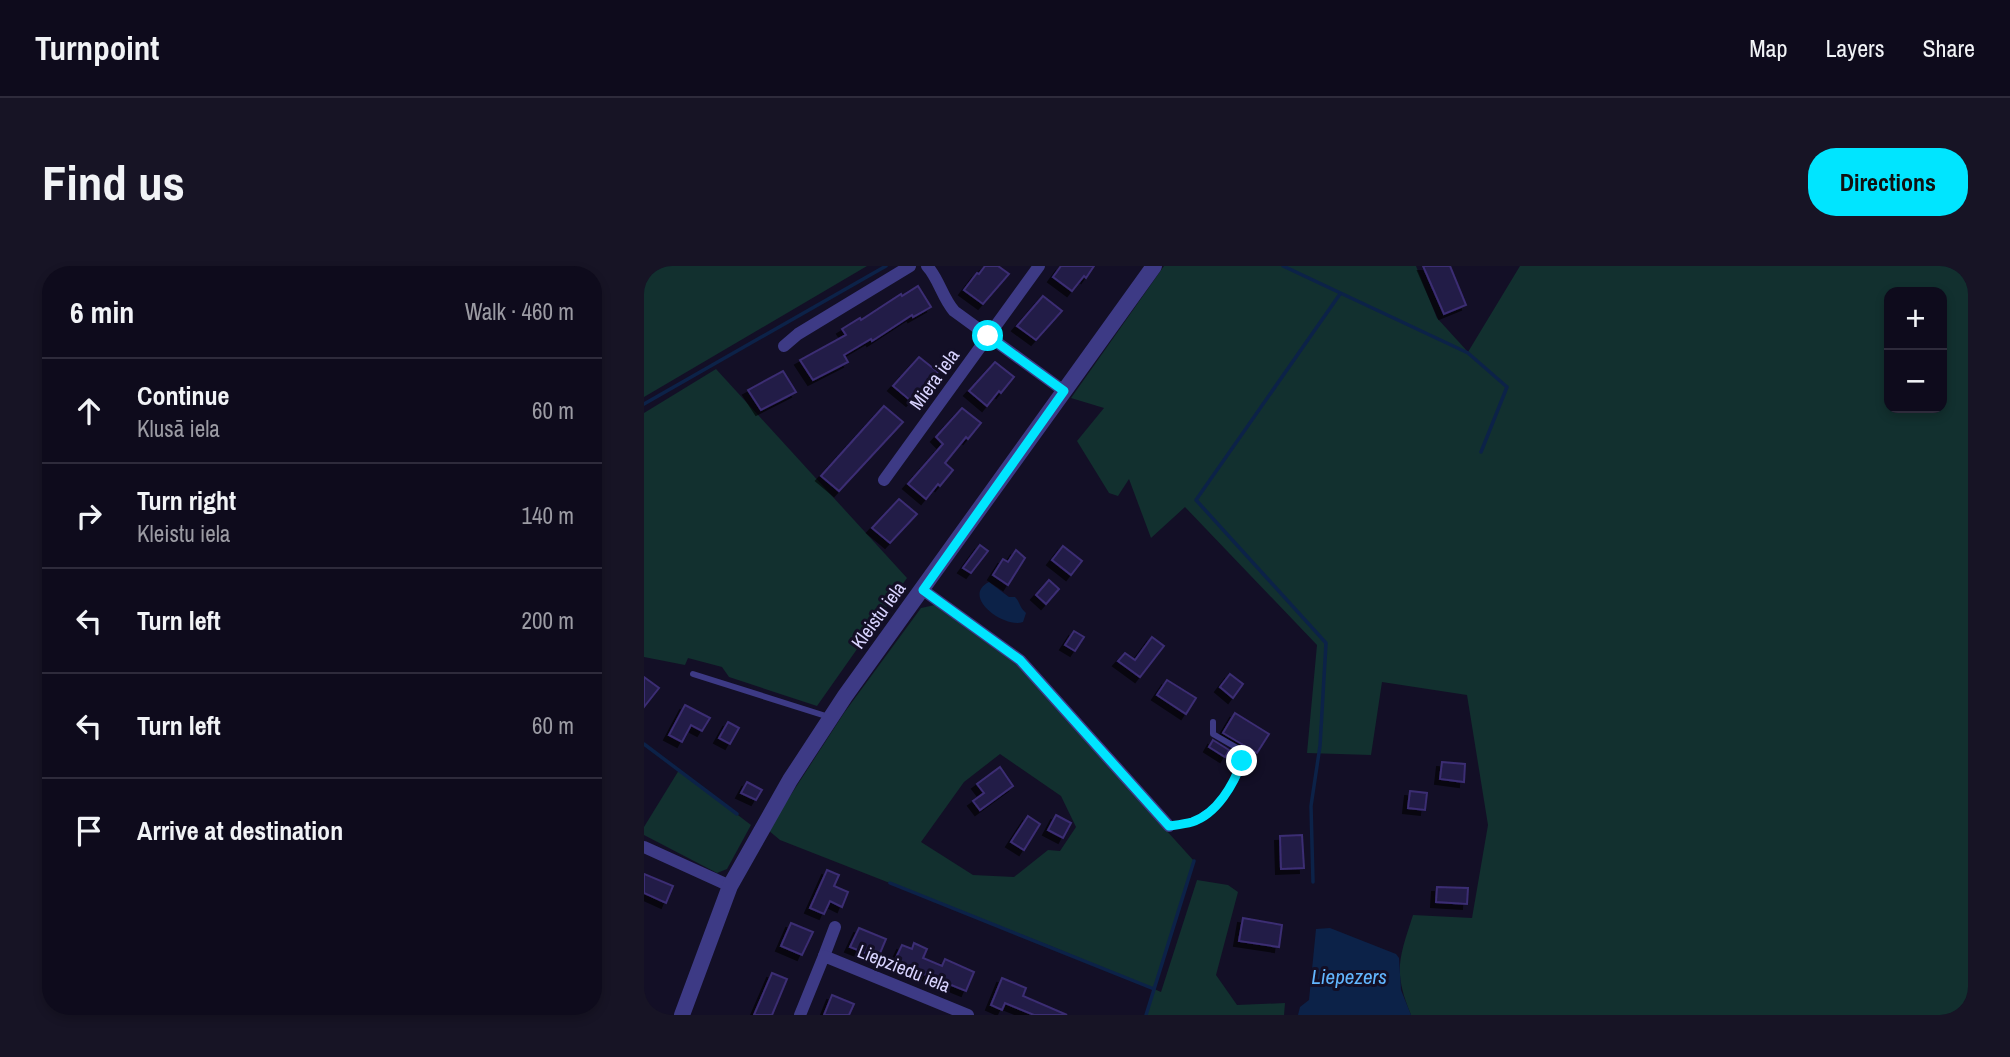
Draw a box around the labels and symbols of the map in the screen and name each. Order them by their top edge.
route start [972,320,1003,351]
street label: Miera iela [903,343,965,415]
street label: Kleistu iela [845,576,911,654]
route end [1226,745,1257,776]
street label: Liepziedu iela [854,938,955,999]
water label: Liepezers [1311,962,1387,991]

